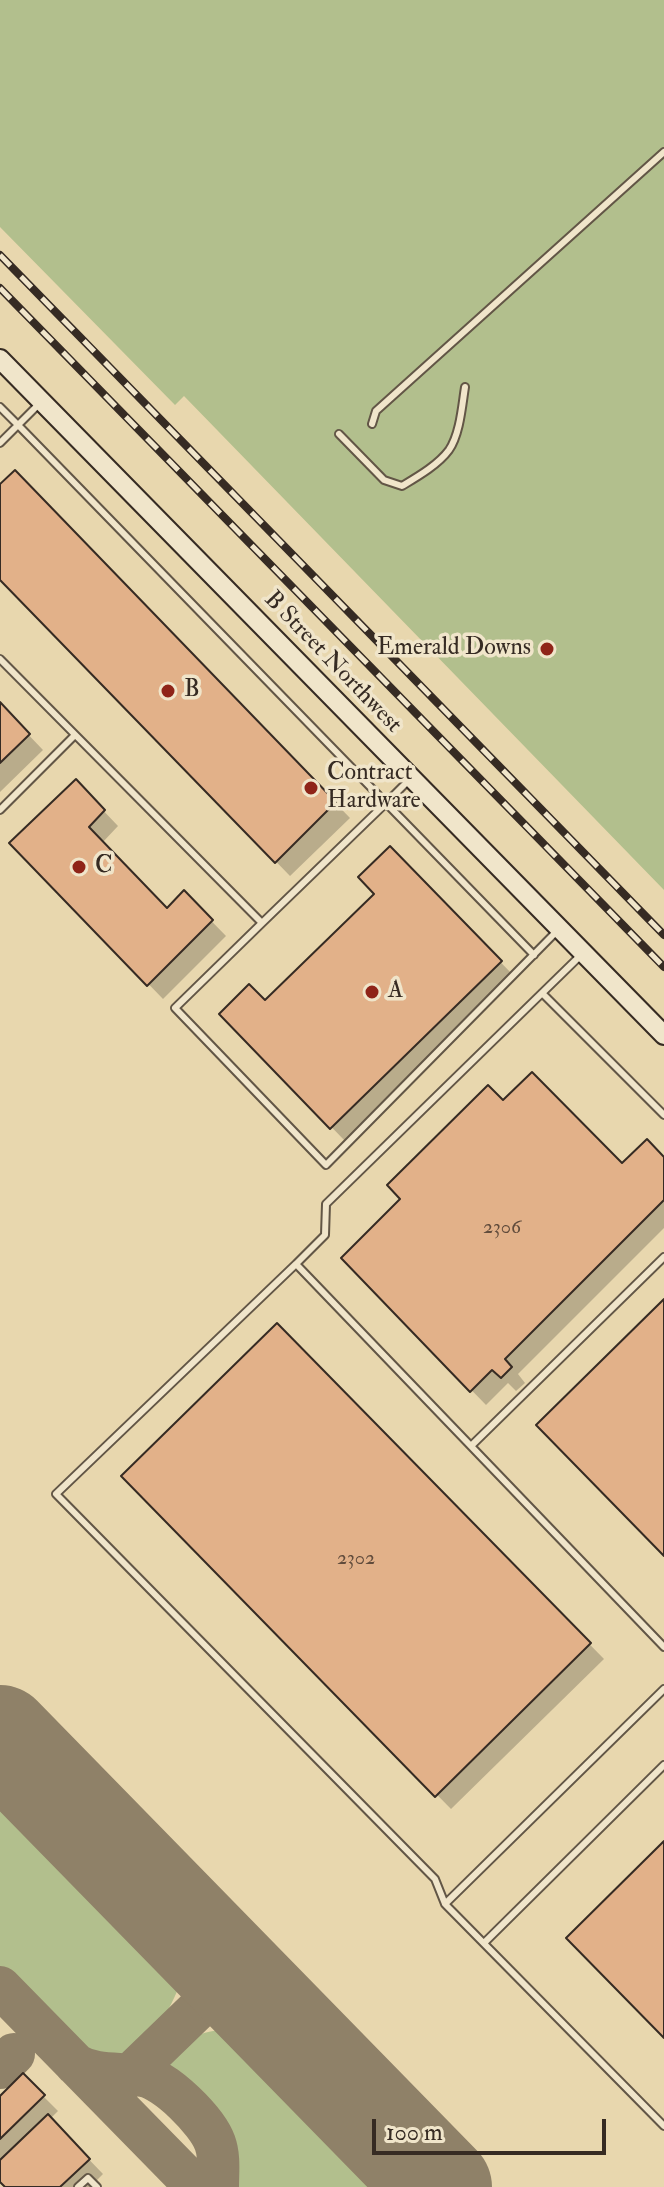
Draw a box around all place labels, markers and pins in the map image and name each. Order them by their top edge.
place label: Emerald Downs [377,635,531,663]
marker: Emerald Downs [538,640,556,658]
place label: B [184,677,200,705]
marker: B [159,682,177,700]
place label: Contract Hardware [327,760,421,816]
marker: Contract Hardware [302,779,320,797]
place label: C [95,853,113,881]
marker: C [70,858,88,876]
place label: A [388,978,403,1006]
marker: A [363,983,381,1001]

